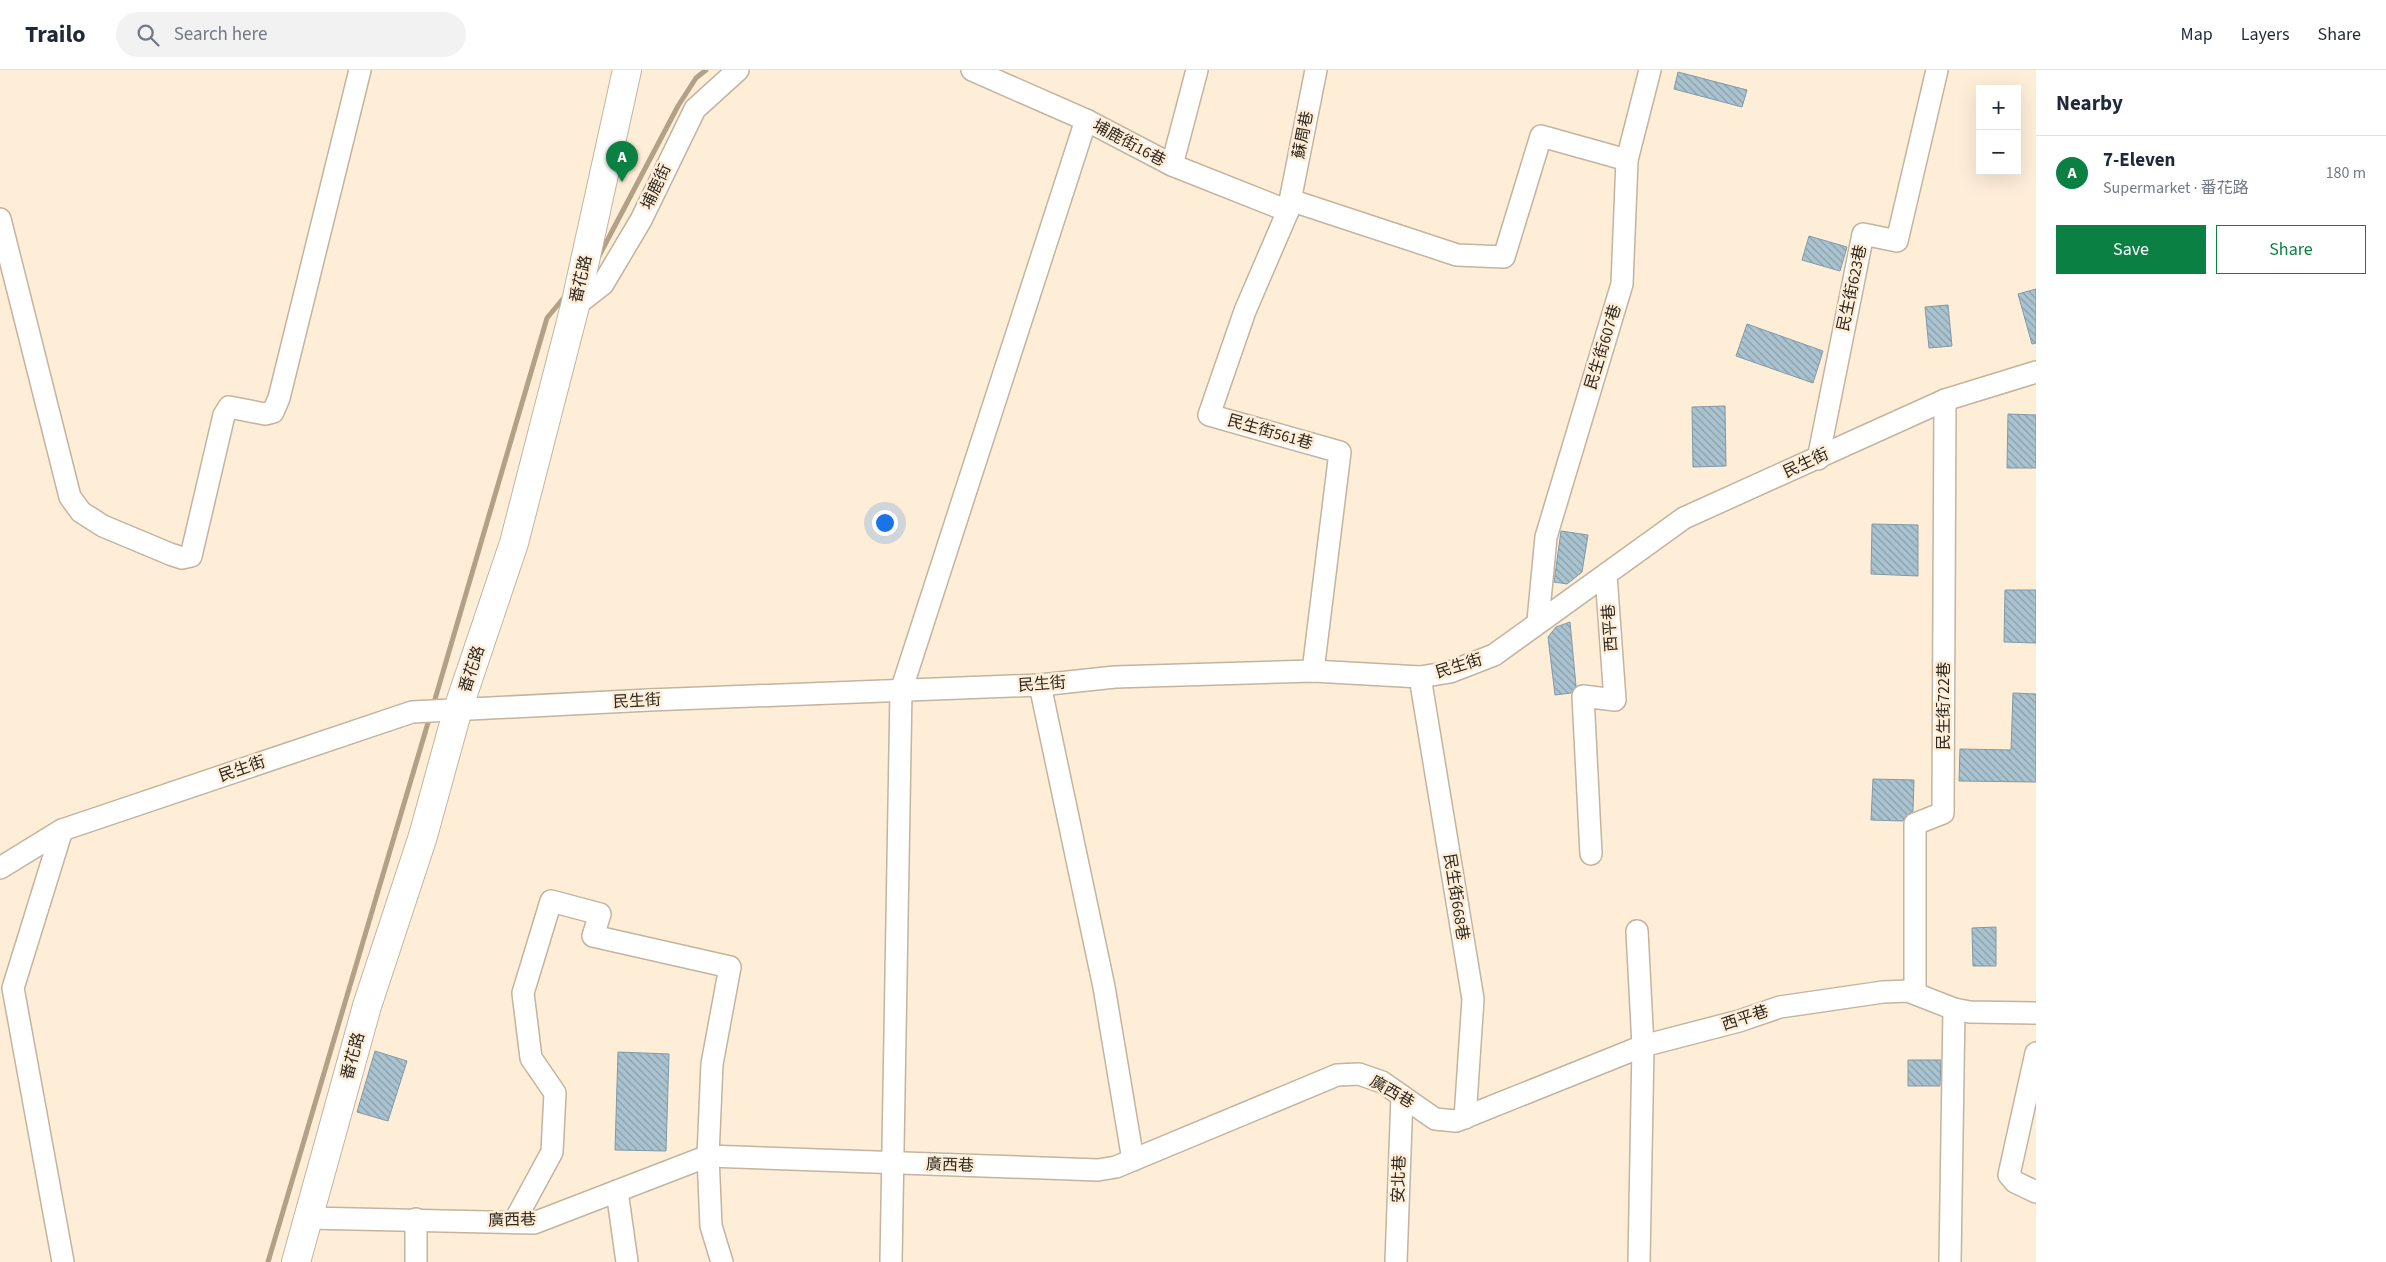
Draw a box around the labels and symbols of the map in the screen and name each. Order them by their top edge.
street label: 蘇周巷 [1288,109,1318,161]
street label: 埔鹿街16巷 [1089,115,1169,171]
pin: A [606,141,638,182]
street label: 埔鹿街 [636,161,676,213]
street label: 民生街623巷 [1832,243,1872,333]
street label: 番花路 [565,253,597,305]
street label: 民生街607巷 [1580,302,1626,392]
street label: 民生街561巷 [1225,409,1315,455]
street label: 民生街 [1780,443,1832,483]
your location [872,510,898,536]
street label: 西平巷 [1597,603,1623,653]
street label: 番花路 [454,643,490,695]
street label: 民生街 [1433,648,1485,684]
street label: 民生街722巷 [1933,662,1955,750]
street label: 民生街 [1017,671,1067,697]
street label: 民生街 [612,689,662,713]
street label: 民生街 [216,751,268,787]
street label: 民生街668巷 [1438,852,1474,942]
street label: 西平巷 [1719,1000,1771,1036]
street label: 番花路 [336,1030,370,1082]
street label: 廣西巷 [1366,1070,1418,1114]
street label: 廣西巷 [926,1153,974,1177]
street label: 安北巷 [1387,1155,1411,1203]
street label: 廣西巷 [488,1208,536,1232]

